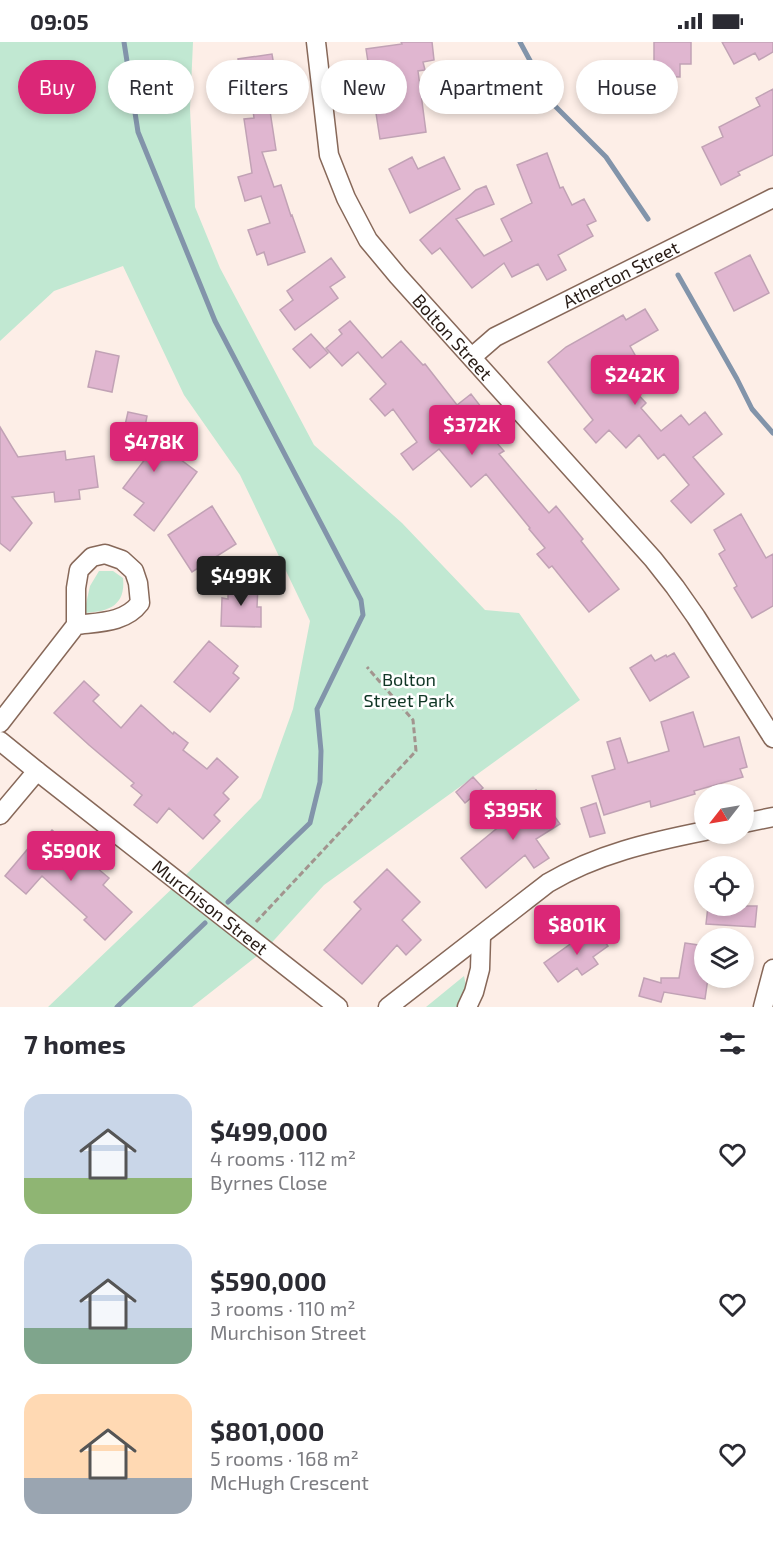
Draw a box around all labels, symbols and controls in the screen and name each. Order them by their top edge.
text: 09:05 [30,8,89,34]
chip: Buy [18,60,96,114]
chip: Rent [108,60,194,114]
chip: Filters [206,60,309,114]
chip: New [321,60,407,114]
chip: Apartment [419,60,564,114]
chip: House [576,60,678,114]
street label: Atherton Street [559,236,682,312]
street label: Bolton Street [408,289,497,384]
pin: $242K [593,355,677,406]
text: $242K [605,362,665,386]
pin: $372K [430,405,514,456]
text: $372K [443,412,501,436]
pin: $478K [112,422,196,473]
text: $478K [124,429,184,453]
pin: $499K [199,556,283,607]
text: $499K [211,563,271,587]
park label: Bolton Street Park [364,668,454,711]
north arrow [694,784,754,844]
map controls [694,784,754,988]
pin: $395K [471,790,555,841]
text: $395K [484,797,542,821]
pin: $590K [29,831,113,882]
text: $590K [41,838,101,862]
street label: Murchison Street [148,855,273,959]
button: locate [694,856,754,916]
pin: $801K [535,905,619,956]
text: $801K [548,912,606,936]
button: layers [694,928,754,988]
icon: filters [716,1027,749,1060]
text: 7 homes [24,1028,126,1059]
text: $499,000 [210,1115,328,1146]
icon: home [72,1118,144,1190]
icon: heart [716,1138,749,1171]
text: 4 rooms · 112 m² [210,1146,356,1170]
text: Byrnes Close [210,1170,328,1194]
text: $590,000 [210,1265,327,1296]
icon: home [72,1268,144,1340]
icon: heart [716,1288,749,1321]
text: 3 rooms · 110 m² [210,1296,356,1320]
text: Murchison Street [210,1320,366,1344]
text: $801,000 [210,1415,324,1446]
icon: home [72,1418,144,1490]
icon: heart [716,1438,749,1471]
text: 5 rooms · 168 m² [210,1446,359,1470]
text: McHugh Crescent [210,1470,369,1494]

